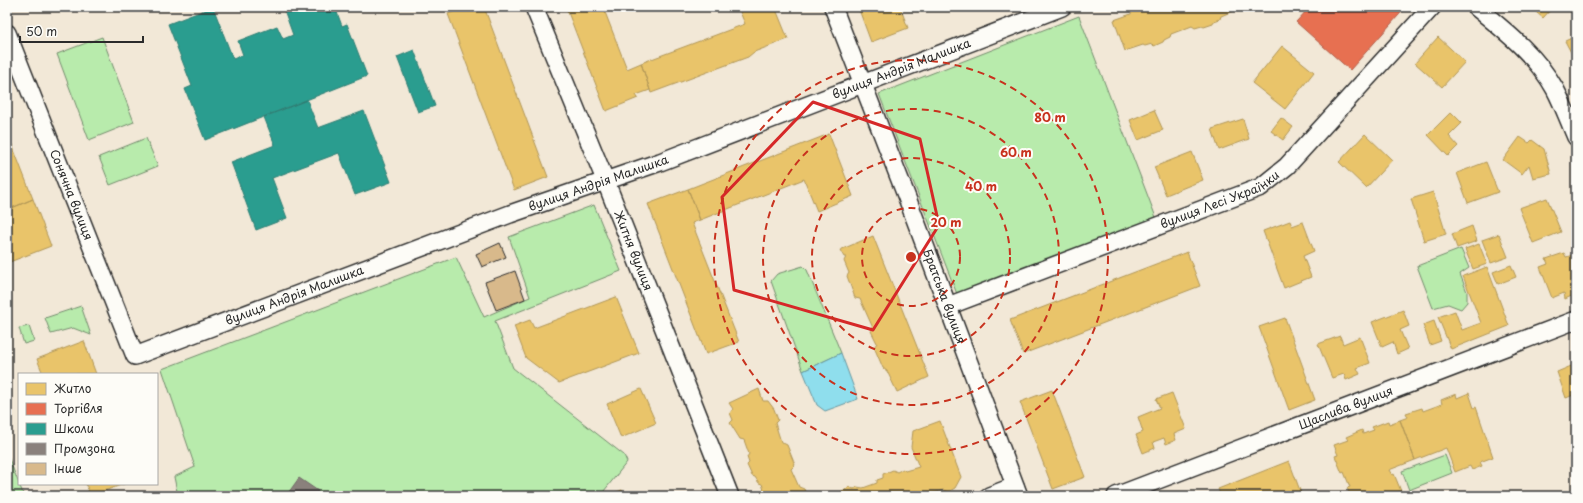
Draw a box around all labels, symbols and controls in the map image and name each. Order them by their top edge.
scale bar [20,18,143,44]
text: 50 m [26,22,57,40]
street label: вулиця Андрія Малишка [829,33,973,103]
text: 80 m [1034,108,1066,126]
text: 60 m [1000,143,1032,161]
street label: Сонячна вулиця [46,146,98,243]
street label: вулиця Андрія Малишка [526,150,671,215]
street label: вулиця Лесі Українки [1157,166,1283,233]
text: 40 m [965,177,997,195]
street label: Житня вулиця [610,208,658,293]
text: 20 m [930,213,962,231]
street label: Братська вулиця [919,246,971,346]
centre of rings [904,250,918,264]
street label: вулиця Андрія Малишка [222,260,366,329]
legend [18,373,158,485]
text: Житло [54,379,92,397]
street label: Щаслива вулиця [1295,381,1395,433]
text: Торгівля [54,399,103,417]
text: Школи [54,419,94,437]
text: Промзона [54,439,116,457]
text: Інше [54,459,82,477]

